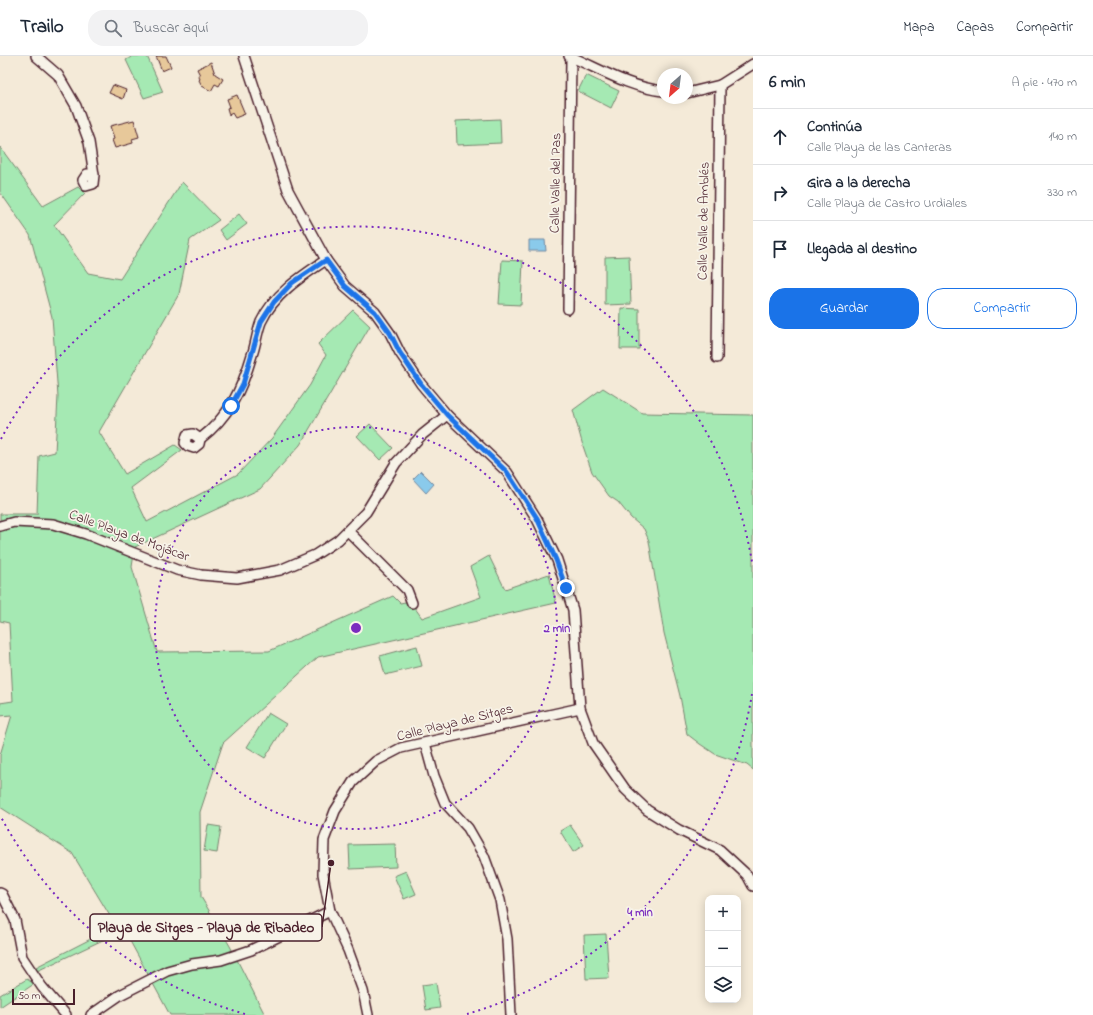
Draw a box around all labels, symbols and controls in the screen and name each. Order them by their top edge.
search box [88,10,368,46]
text: Trailo [20,14,64,41]
icon: search [102,17,124,39]
text: Buscar aquí [134,17,209,39]
text: Mapa [903,17,935,38]
text: Capas [957,17,994,38]
text: Compartir [1016,17,1073,38]
north arrow [657,68,693,104]
text: 6 min [769,70,805,95]
text: A pie · 470 m [1012,73,1077,92]
text: Continúa [807,116,862,138]
icon: ahead [769,126,791,148]
text: 140 m [1049,127,1077,146]
street label: Calle Valle del Pas [545,133,567,233]
text: Calle Playa de las Canteras [807,138,952,157]
street label: Calle Valle de Amblés [692,162,716,280]
text: Gira a la derecha [807,172,910,194]
icon: right [769,182,791,204]
text: 330 m [1047,183,1077,202]
text: Calle Playa de Castro Urdiales [807,194,967,213]
icon: arrive [769,238,791,260]
text: Llegada al destino [807,238,917,260]
button: Guardar [769,288,919,329]
button: Compartir [927,288,1077,329]
route start [222,397,240,415]
street label: Calle Playa de Mojácar [65,504,193,569]
route end [557,579,575,597]
text: 2 min [543,620,570,638]
centre of rings [349,621,363,635]
street label: Calle Playa de Sitges [395,698,516,749]
map controls [705,895,741,1003]
button: + [705,895,741,931]
text: 4 min [626,904,653,922]
callout: Playa de Sitges - Playa de Ribadeo [90,914,322,941]
text: Playa de Sitges - Playa de Ribadeo [98,917,314,941]
button: − [705,931,741,967]
button: layers [705,967,741,1003]
scale bar [12,987,75,1006]
text: 50 m [18,988,40,1004]

